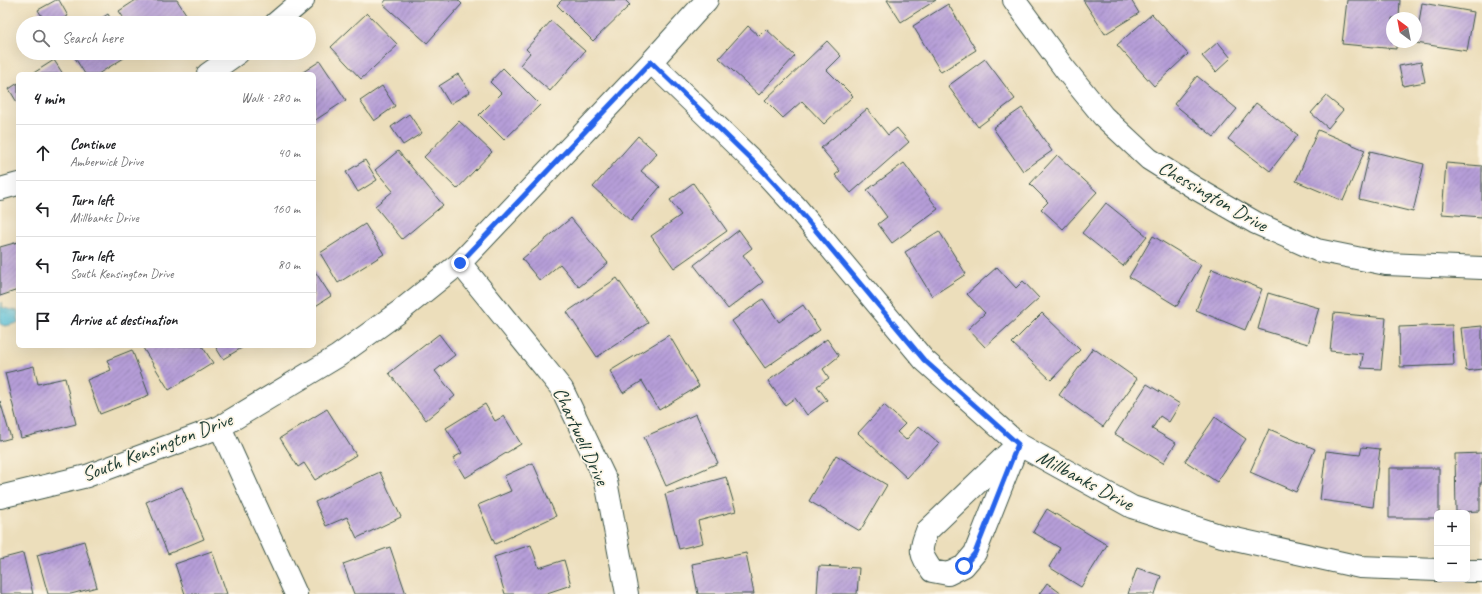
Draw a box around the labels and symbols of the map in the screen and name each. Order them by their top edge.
north arrow [1386,12,1422,48]
street label: Chessington Drive [1154,155,1273,238]
route end [451,254,469,272]
street label: Chartwell Drive [547,383,615,490]
street label: South Kensington Drive [78,406,237,487]
street label: Millbanks Drive [1032,444,1139,517]
route start [955,557,973,575]

